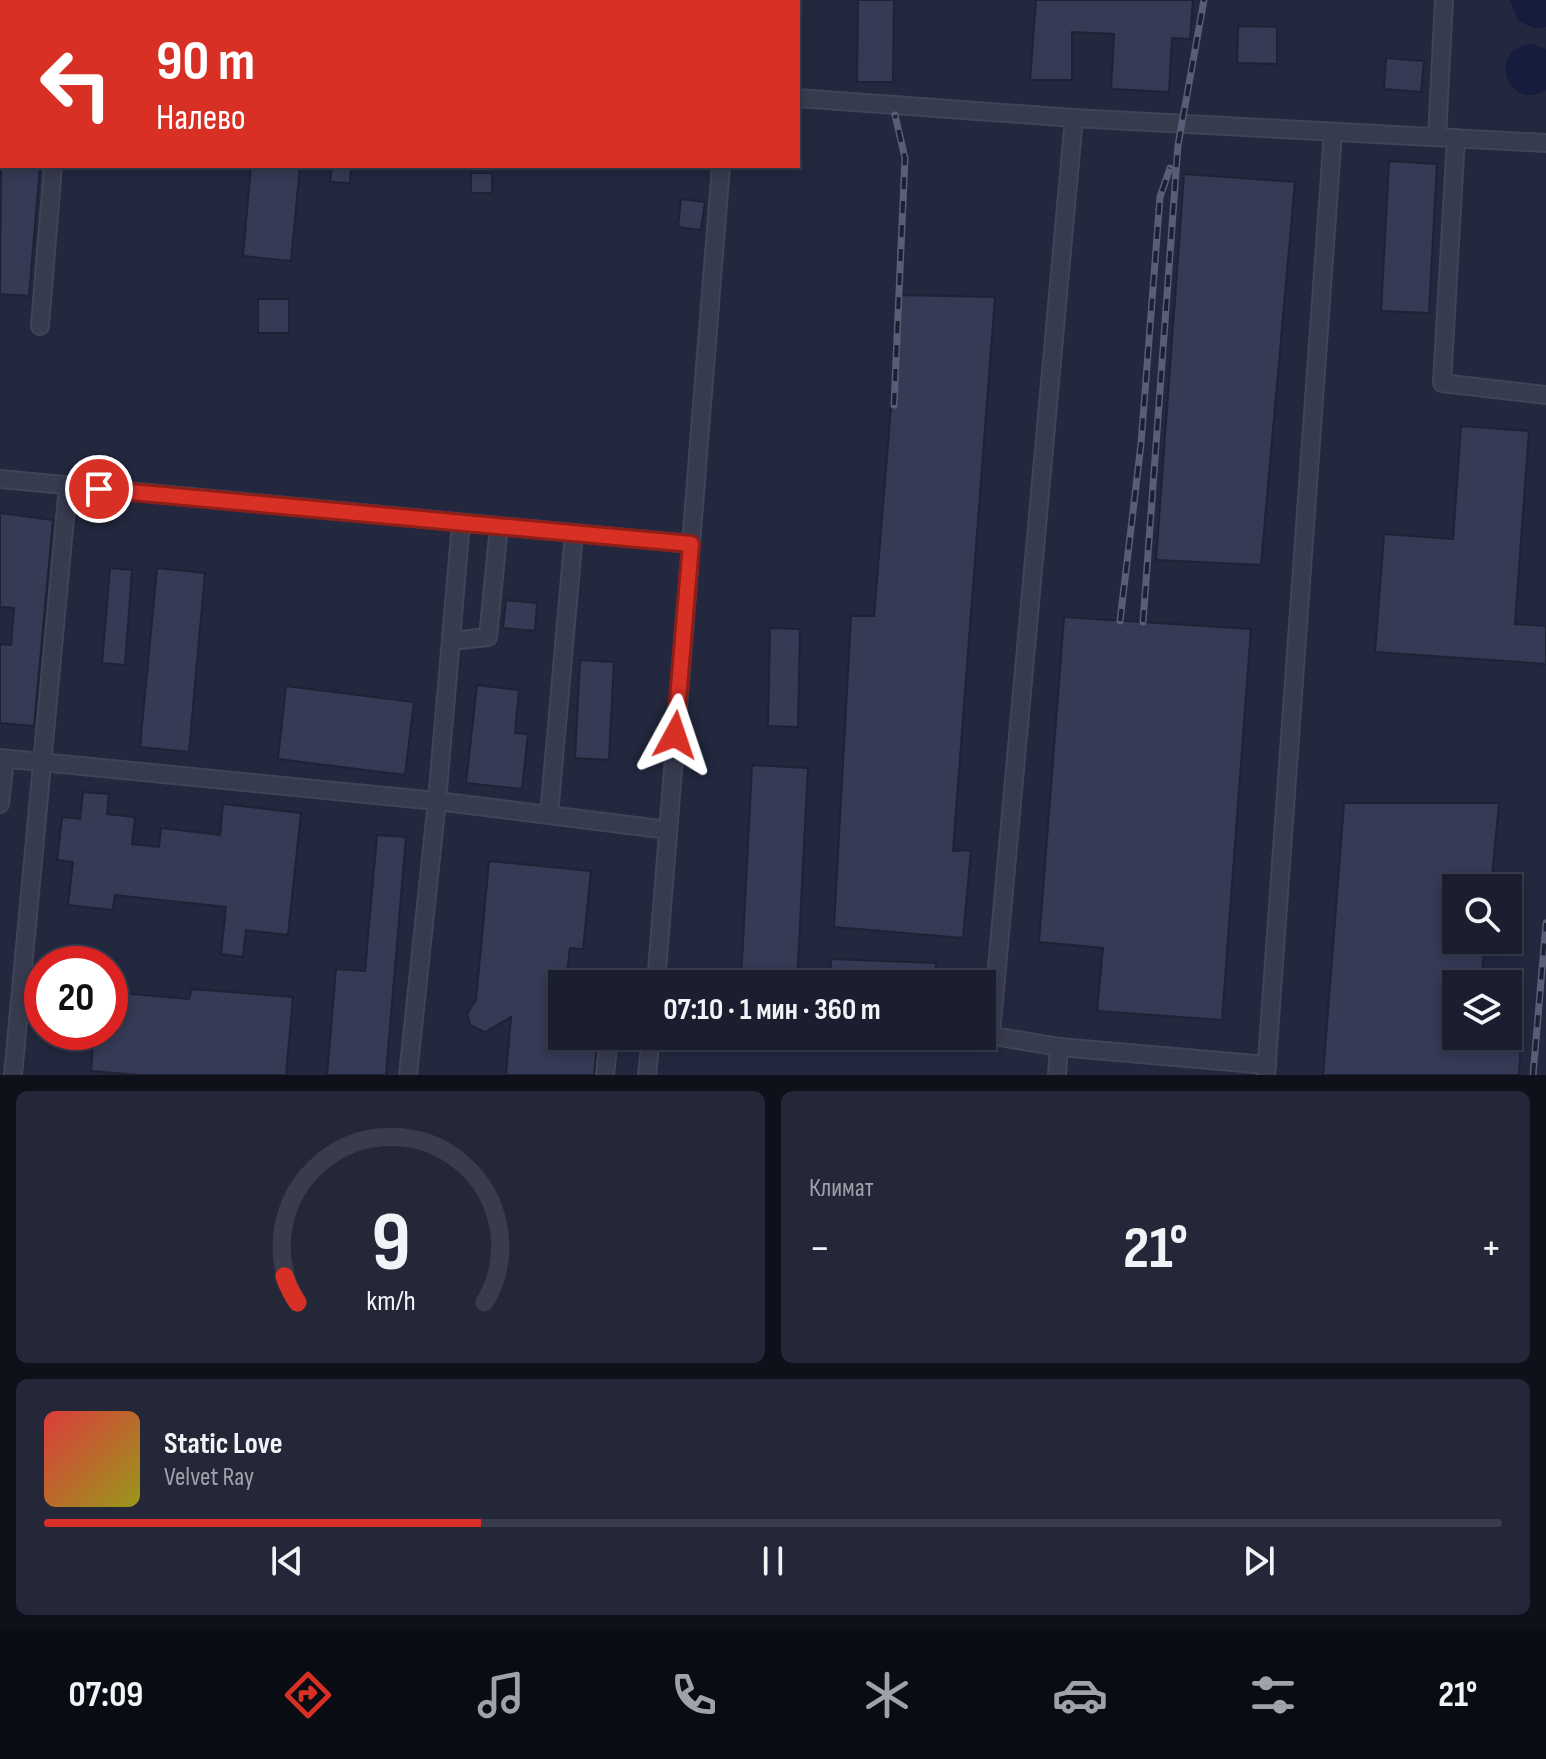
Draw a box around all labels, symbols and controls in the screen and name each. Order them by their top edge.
text: 90 m [156,29,255,96]
icon: left [24,32,128,136]
text: Налево [156,97,246,140]
pin [65,455,133,523]
icon: arrive [77,467,121,511]
position arrow [633,693,717,777]
map controls [1442,874,1522,1050]
button: search [1442,874,1522,954]
speed limit sign: 20 [24,946,128,1050]
button: layers [1442,970,1522,1050]
text: 07:10 · 1 мин · 360 m [663,992,881,1028]
text: Климат [809,1173,873,1204]
text: 9 [371,1194,410,1294]
text: 21° [1123,1213,1188,1285]
text: − [809,1222,831,1275]
text: + [1480,1222,1502,1275]
text: km/h [366,1284,415,1319]
text: Static Love [164,1426,283,1462]
text: Velvet Ray [164,1462,254,1493]
icon: previous [265,1539,309,1583]
icon: pause [751,1539,795,1583]
icon: next [1237,1539,1281,1583]
icon: directions [280,1667,336,1723]
icon: music [473,1667,529,1723]
icon: phone [666,1667,722,1723]
icon: climate [859,1667,915,1723]
icon: car [1052,1667,1108,1723]
icon: filters [1245,1667,1301,1723]
text: 07:09 [68,1674,143,1717]
text: 21° [1438,1674,1477,1717]

